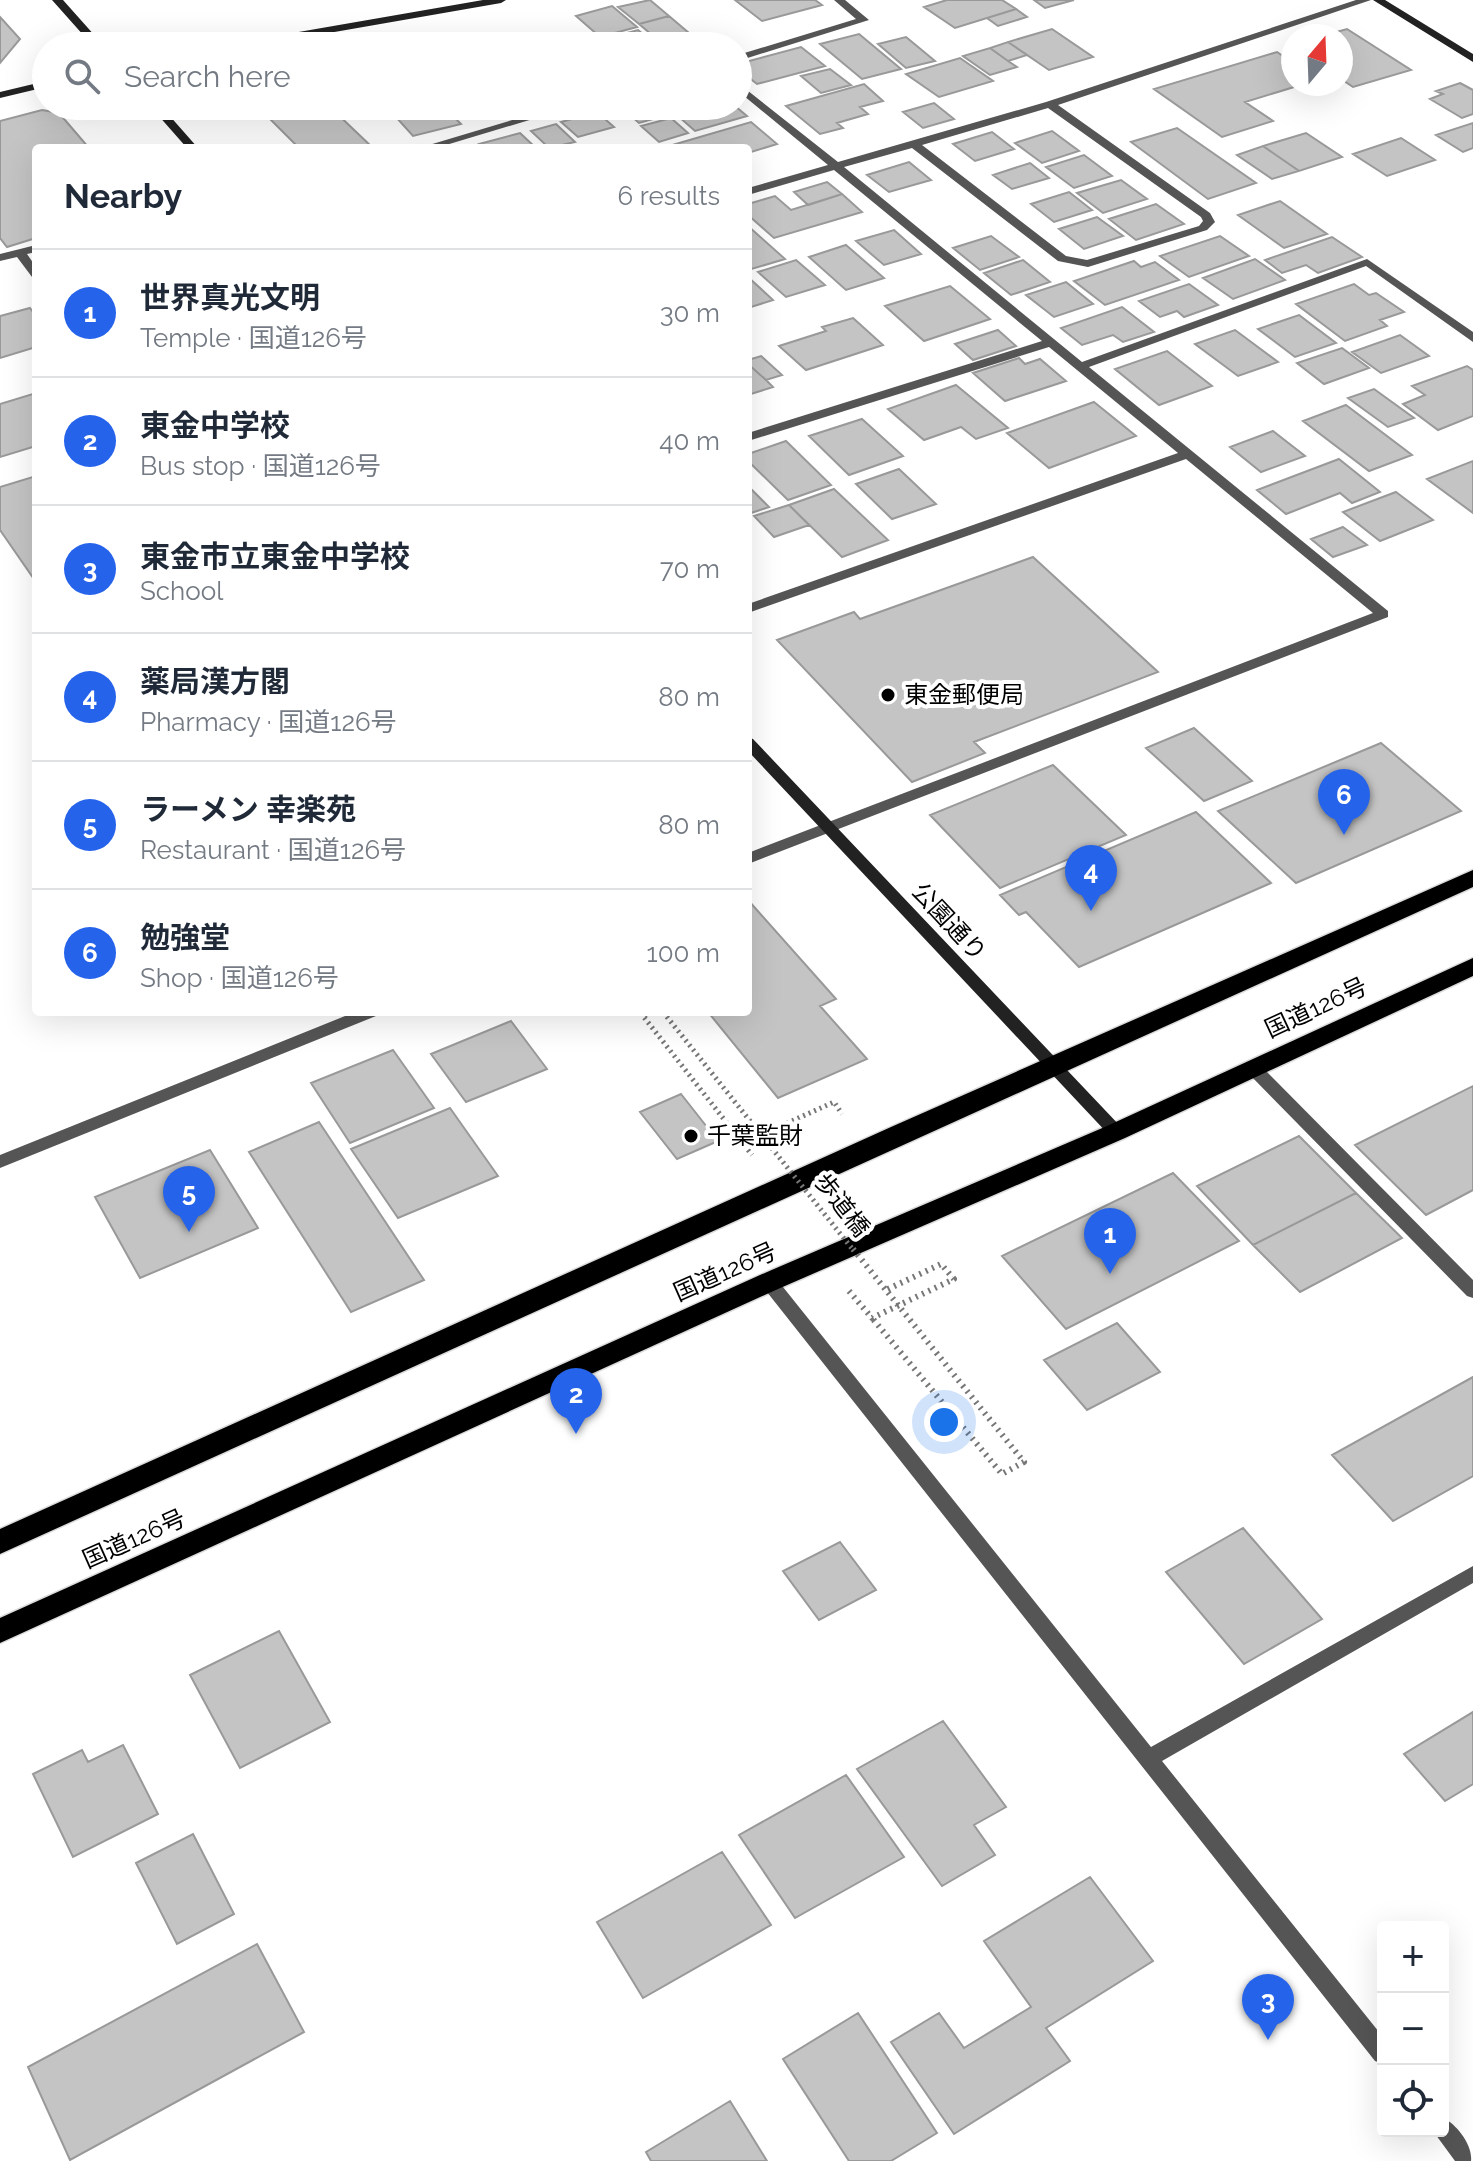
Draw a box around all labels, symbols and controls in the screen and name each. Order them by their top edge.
north arrow [1281,24,1353,96]
search box [32,32,752,120]
icon: search [60,54,104,98]
text: Search here [124,59,291,94]
text: Nearby [64,176,182,216]
text: 6 results [617,181,720,211]
text: 世界真光文明 [140,280,320,315]
text: 1 [84,298,96,328]
text: 30 m [660,298,720,328]
text: Temple · 国道126号 [140,323,367,353]
text: 東金中学校 [140,408,290,443]
text: 2 [83,426,97,456]
text: 40 m [659,426,720,456]
text: Bus stop · 国道126号 [140,451,381,481]
text: 東金市立東金中学校 [140,539,410,574]
text: 3 [83,554,97,584]
text: 70 m [660,554,720,584]
text: School [140,576,223,606]
text: 薬局漢方閣 [140,664,290,699]
place label: 東金郵便局 [904,680,1024,709]
text: 4 [83,682,97,712]
text: 80 m [658,682,720,712]
marker: 東金郵便局 [879,686,897,704]
text: Pharmacy · 国道126号 [140,707,397,737]
pin: 6 [1318,769,1370,835]
text: ラーメン 幸楽苑 [140,792,356,827]
text: 5 [83,810,97,840]
text: 80 m [658,810,720,840]
text: Restaurant · 国道126号 [140,835,406,865]
pin: 4 [1065,845,1117,911]
street label: 公園通り [906,877,993,967]
text: 勉強堂 [140,920,230,955]
text: 6 [82,938,98,968]
text: 100 m [647,938,720,968]
text: Shop · 国道126号 [140,963,339,993]
street label: 国道126号 [1260,971,1371,1044]
place label: 千葉監財 [707,1121,803,1150]
marker: 千葉監財 [682,1127,700,1145]
pin: 5 [163,1166,215,1232]
street label: 歩道橋 [809,1167,876,1242]
pin: 1 [1084,1208,1136,1274]
street label: 国道126号 [669,1236,781,1307]
pin: 2 [550,1368,602,1434]
your location [924,1402,964,1442]
street label: 国道126号 [78,1503,190,1574]
map controls [1377,1921,1449,2137]
button: + [1377,1921,1449,1993]
pin: 3 [1242,1974,1294,2040]
button: − [1377,1993,1449,2065]
button: locate [1377,2065,1449,2137]

